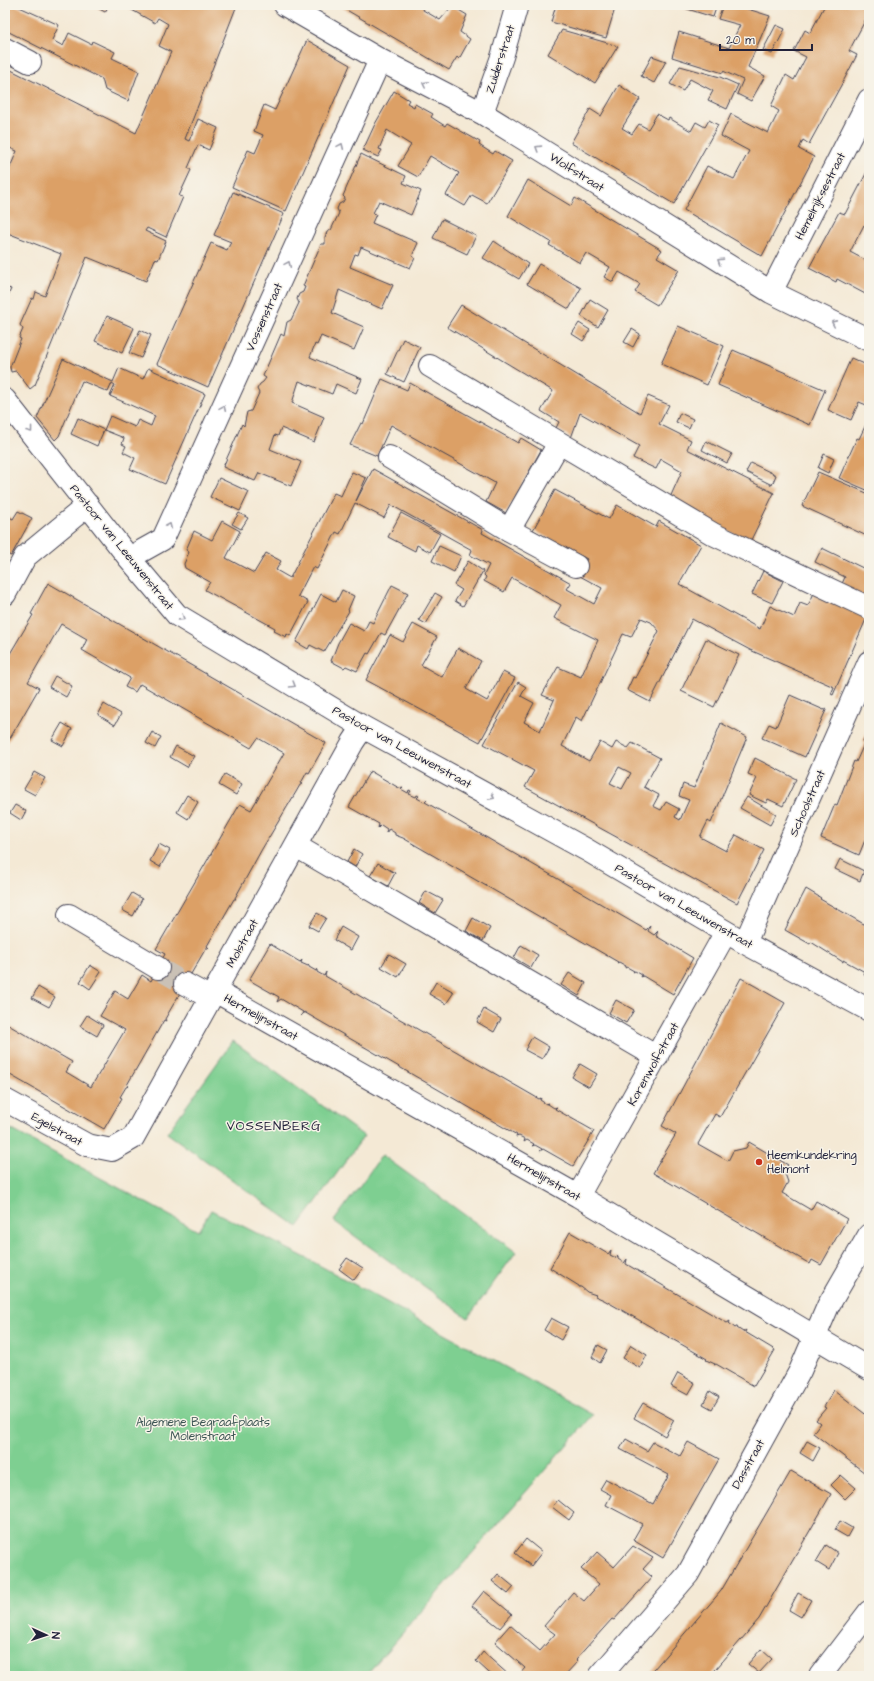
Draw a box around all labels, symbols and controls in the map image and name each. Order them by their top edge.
street label: Zuiderstraat [481,23,520,96]
scale bar [720,26,812,52]
text: 20 m [726,32,755,49]
one-way arrow [422,81,429,88]
one-way arrow [336,142,344,150]
one-way arrow [535,145,542,153]
street label: Wolfstraat [546,149,607,196]
street label: Hemelrijksestraat [791,149,850,243]
one-way arrow [717,258,724,265]
one-way arrow [283,261,291,268]
street label: Vossenstraat [242,280,287,354]
one-way arrow [831,320,838,328]
one-way arrow [218,405,226,412]
one-way arrow [25,426,32,433]
street label: Pastoor van Leeuwenstraat [66,481,178,614]
one-way arrow [164,523,172,531]
one-way arrow [178,613,185,620]
one-way arrow [289,680,296,687]
street label: Pastoor van Leeuwenstraat [329,702,475,793]
street label: Schoolstraat [785,767,830,839]
one-way arrow [488,793,495,800]
street label: Pastoor van Leeuwenstraat [612,860,756,953]
street label: Molstraat [222,916,263,971]
street label: Hermelijnstraat [221,990,301,1045]
street label: Korenwolfstraat [623,1019,684,1109]
street label: Egelstraat [28,1108,86,1151]
district label: VOSSENBERG [227,1117,321,1135]
place label: Heemkundekring Helmont [767,1147,857,1178]
street label: Hermelijnstraat [504,1149,584,1206]
marker: Heemkundekring Helmont [754,1157,764,1167]
park label: Algemene Begraafplaats Molenstraat [136,1414,270,1445]
street label: Dasstraat [728,1436,769,1492]
north arrow [26,1615,66,1655]
text: N [48,1632,63,1639]

